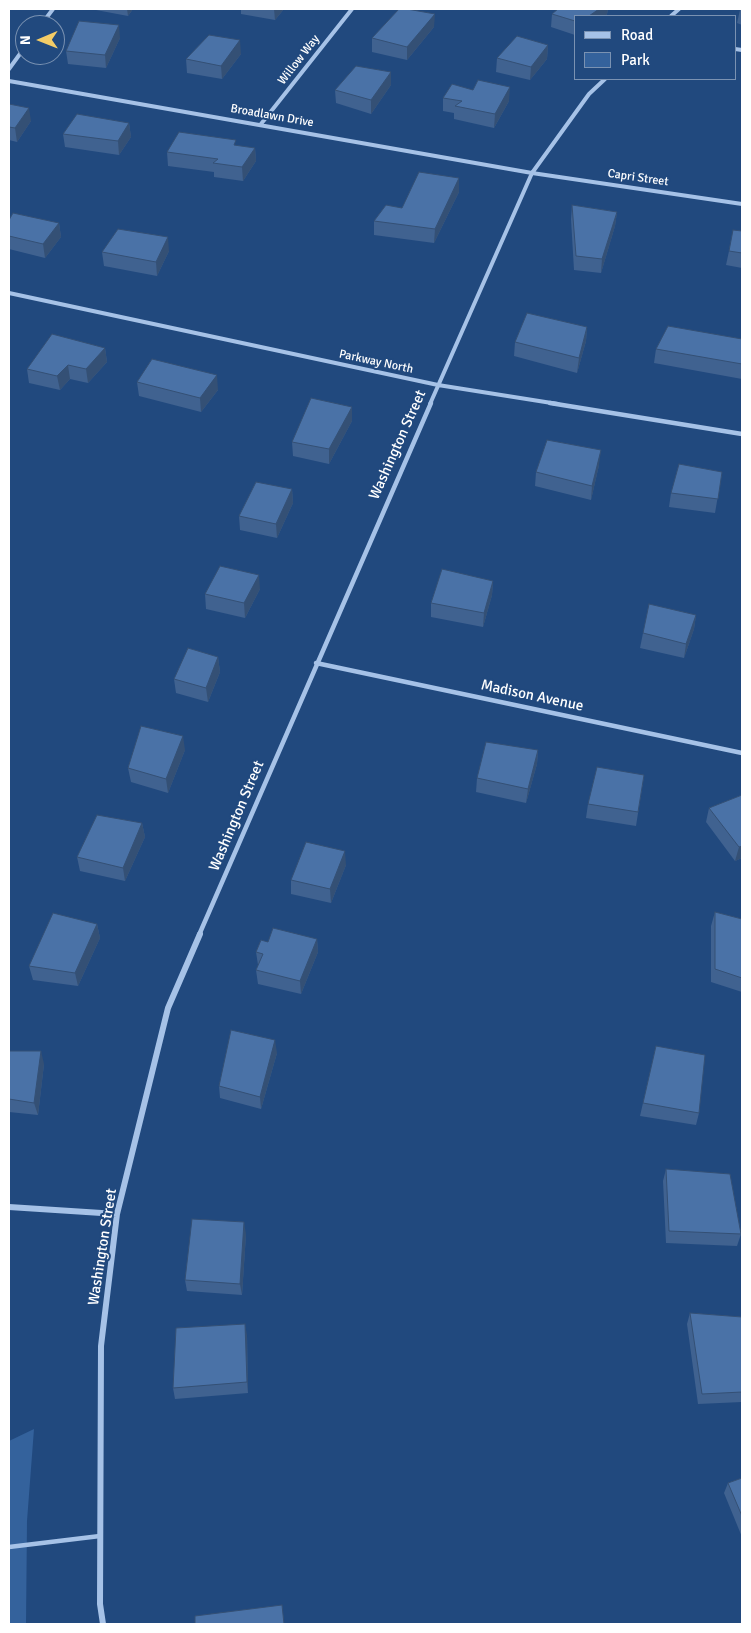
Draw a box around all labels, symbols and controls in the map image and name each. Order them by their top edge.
north arrow [15,15,65,65]
legend [574,15,736,80]
text: Road [621,26,653,44]
street label: Willow Way [275,32,323,88]
text: N [17,35,34,45]
text: Park [621,51,650,69]
street label: Broadlawn Drive [229,102,315,130]
street label: Capri Street [607,167,669,189]
street label: Parkway North [338,347,414,377]
street label: Washington Street [366,387,430,503]
street label: Madison Avenue [479,676,585,716]
street label: Washington Street [206,758,268,874]
street label: Washington Street [85,1187,121,1307]

